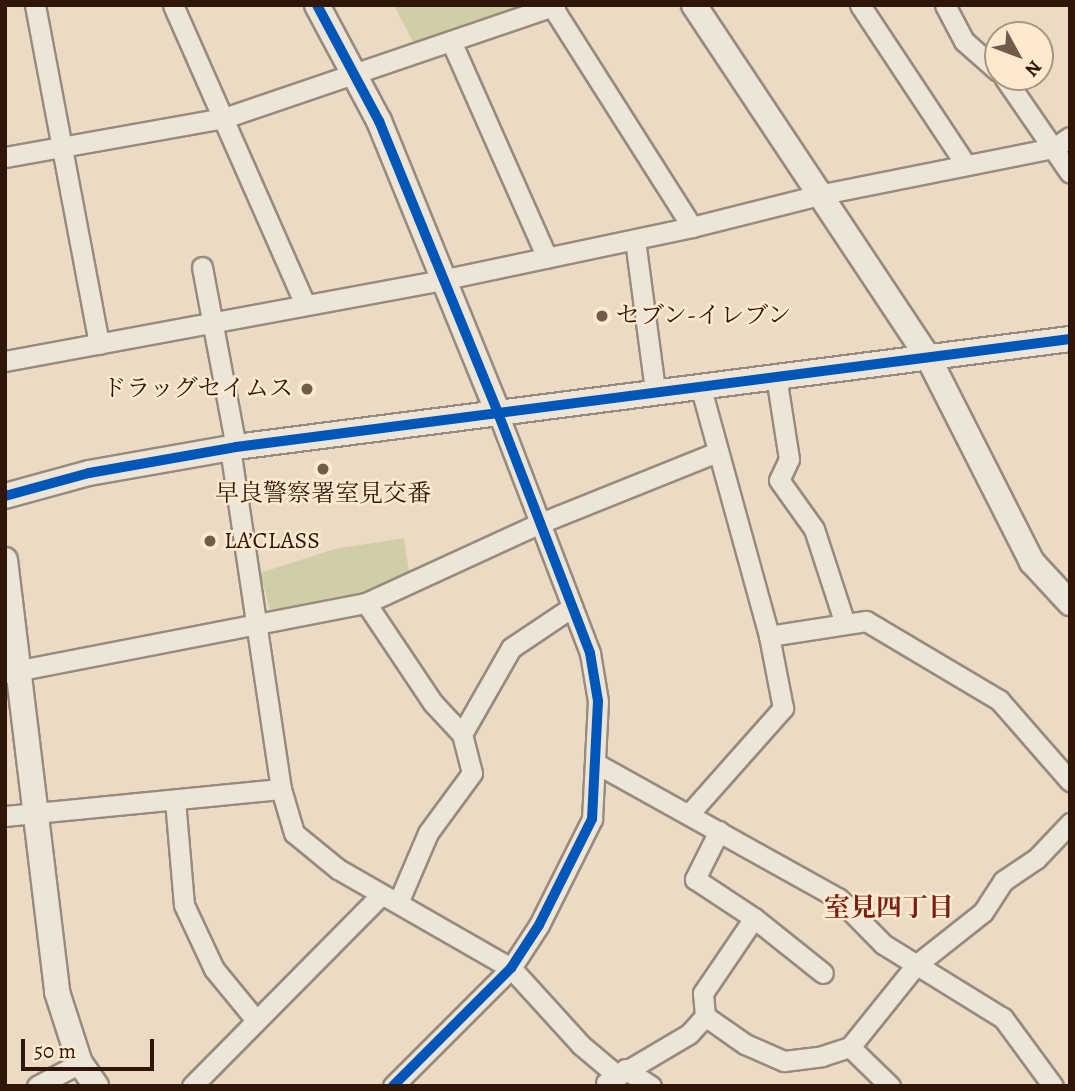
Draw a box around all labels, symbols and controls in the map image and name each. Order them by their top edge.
north arrow [984,21,1054,91]
text: N [1019,55,1048,82]
place label: セブン-イレブン [616,302,793,330]
marker: セブン-イレブン [594,308,610,324]
place label: ドラッグセイムス [101,375,293,403]
marker: ドラッグセイムス [299,381,315,397]
marker: 早良警察署室見交番 [315,461,331,477]
place label: 早良警察署室見交番 [215,480,431,508]
place label: LA’CLASS [224,527,320,555]
marker: LA’CLASS [202,533,218,549]
district label: 室見四丁目 [824,892,954,924]
scale bar [24,1024,158,1068]
text: 50 m [34,1037,76,1065]

